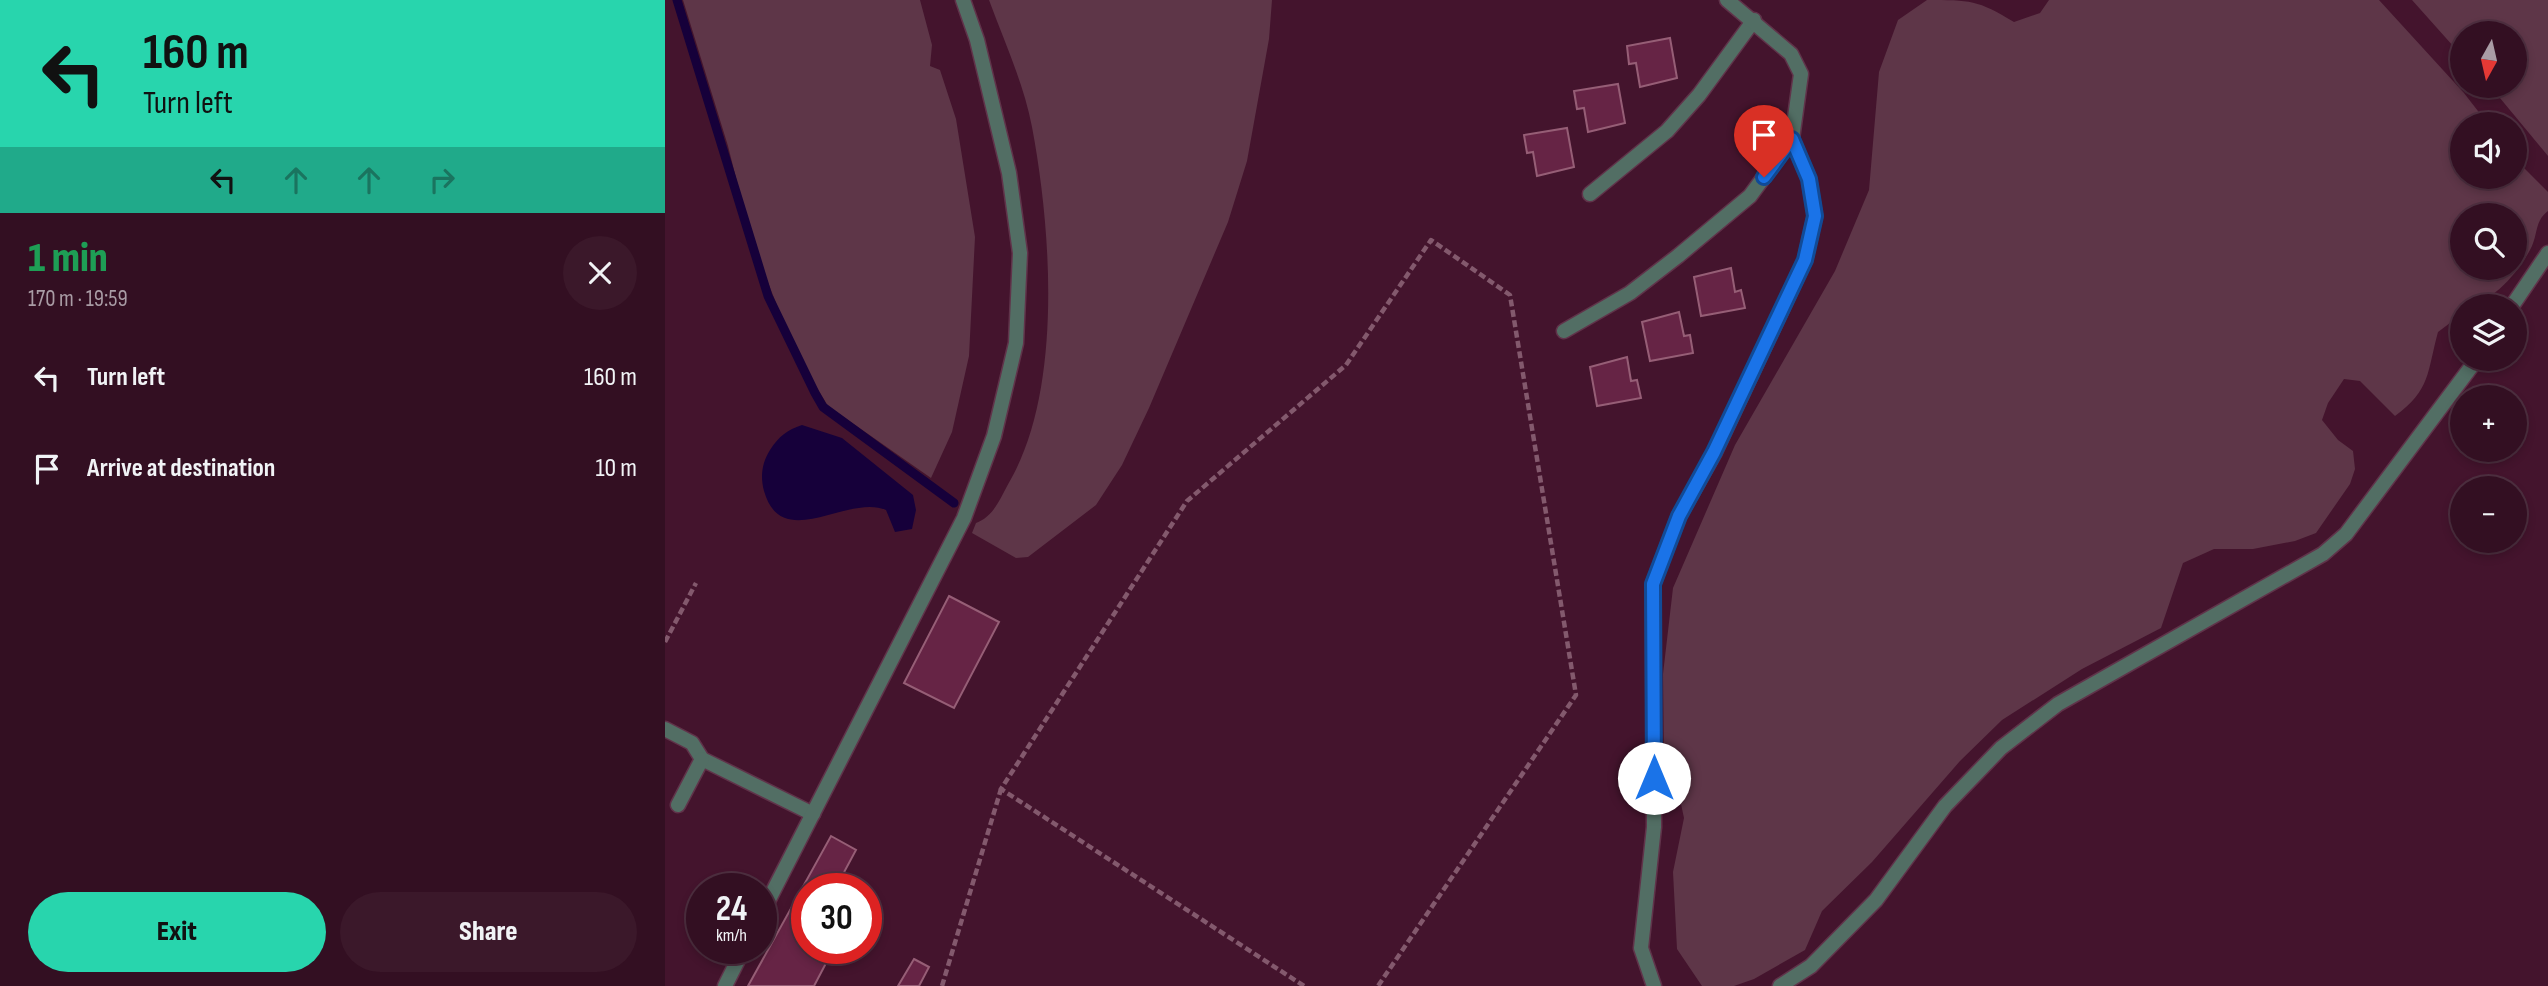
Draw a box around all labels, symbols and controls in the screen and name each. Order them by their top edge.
north arrow [2450,21,2527,98]
map controls [2450,21,2527,553]
text: 160 m [143,24,249,83]
icon: left [28,28,119,119]
text: Turn left [143,84,233,123]
pin [1734,105,1794,177]
button: sound [2450,112,2527,189]
icon: arrive [1745,116,1783,154]
icon: left [204,161,242,199]
icon: ahead [277,161,315,199]
icon: ahead [350,161,388,199]
icon: right [423,161,461,199]
button: search [2450,203,2527,280]
text: 1 min [28,233,108,284]
button: close [563,236,637,310]
text: 170 m · 19:59 [28,285,128,313]
button: layers [2450,294,2527,371]
icon: left [28,359,66,397]
text: Turn left [87,362,165,393]
text: 160 m [584,362,637,393]
button: + [2450,385,2527,462]
icon: arrive [28,450,66,488]
text: Arrive at destination [87,453,275,484]
text: 10 m [595,453,637,484]
button: − [2450,476,2527,553]
position arrow [1617,741,1691,815]
speed limit sign: 30 [791,873,882,964]
text: 24 [716,888,747,931]
button: Exit [28,892,326,972]
button: Share [340,892,637,972]
text: km/h [716,925,747,946]

